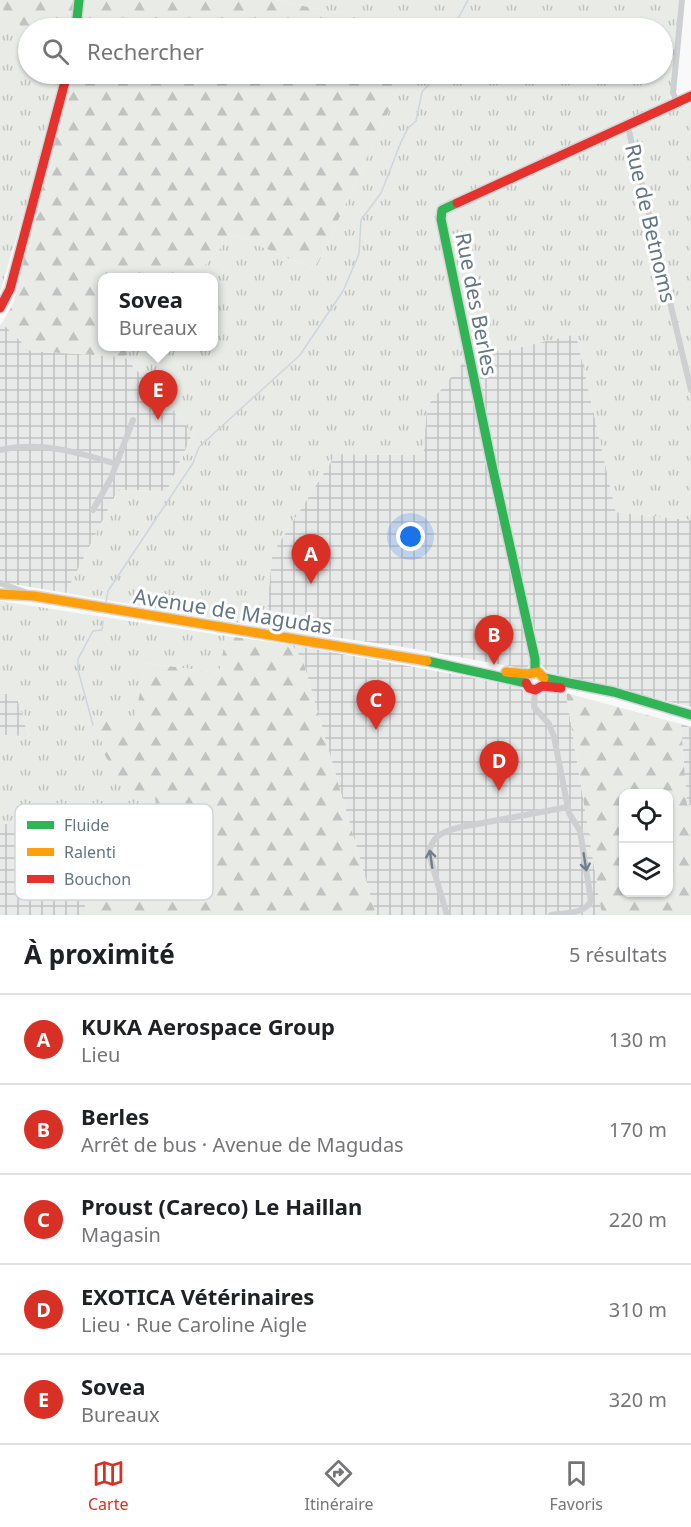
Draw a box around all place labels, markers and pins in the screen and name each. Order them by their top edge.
pin: E [138,370,178,420]
pin: A [292,534,330,584]
pin: B [474,616,514,665]
pin: C [356,680,395,730]
pin: D [480,742,518,791]

